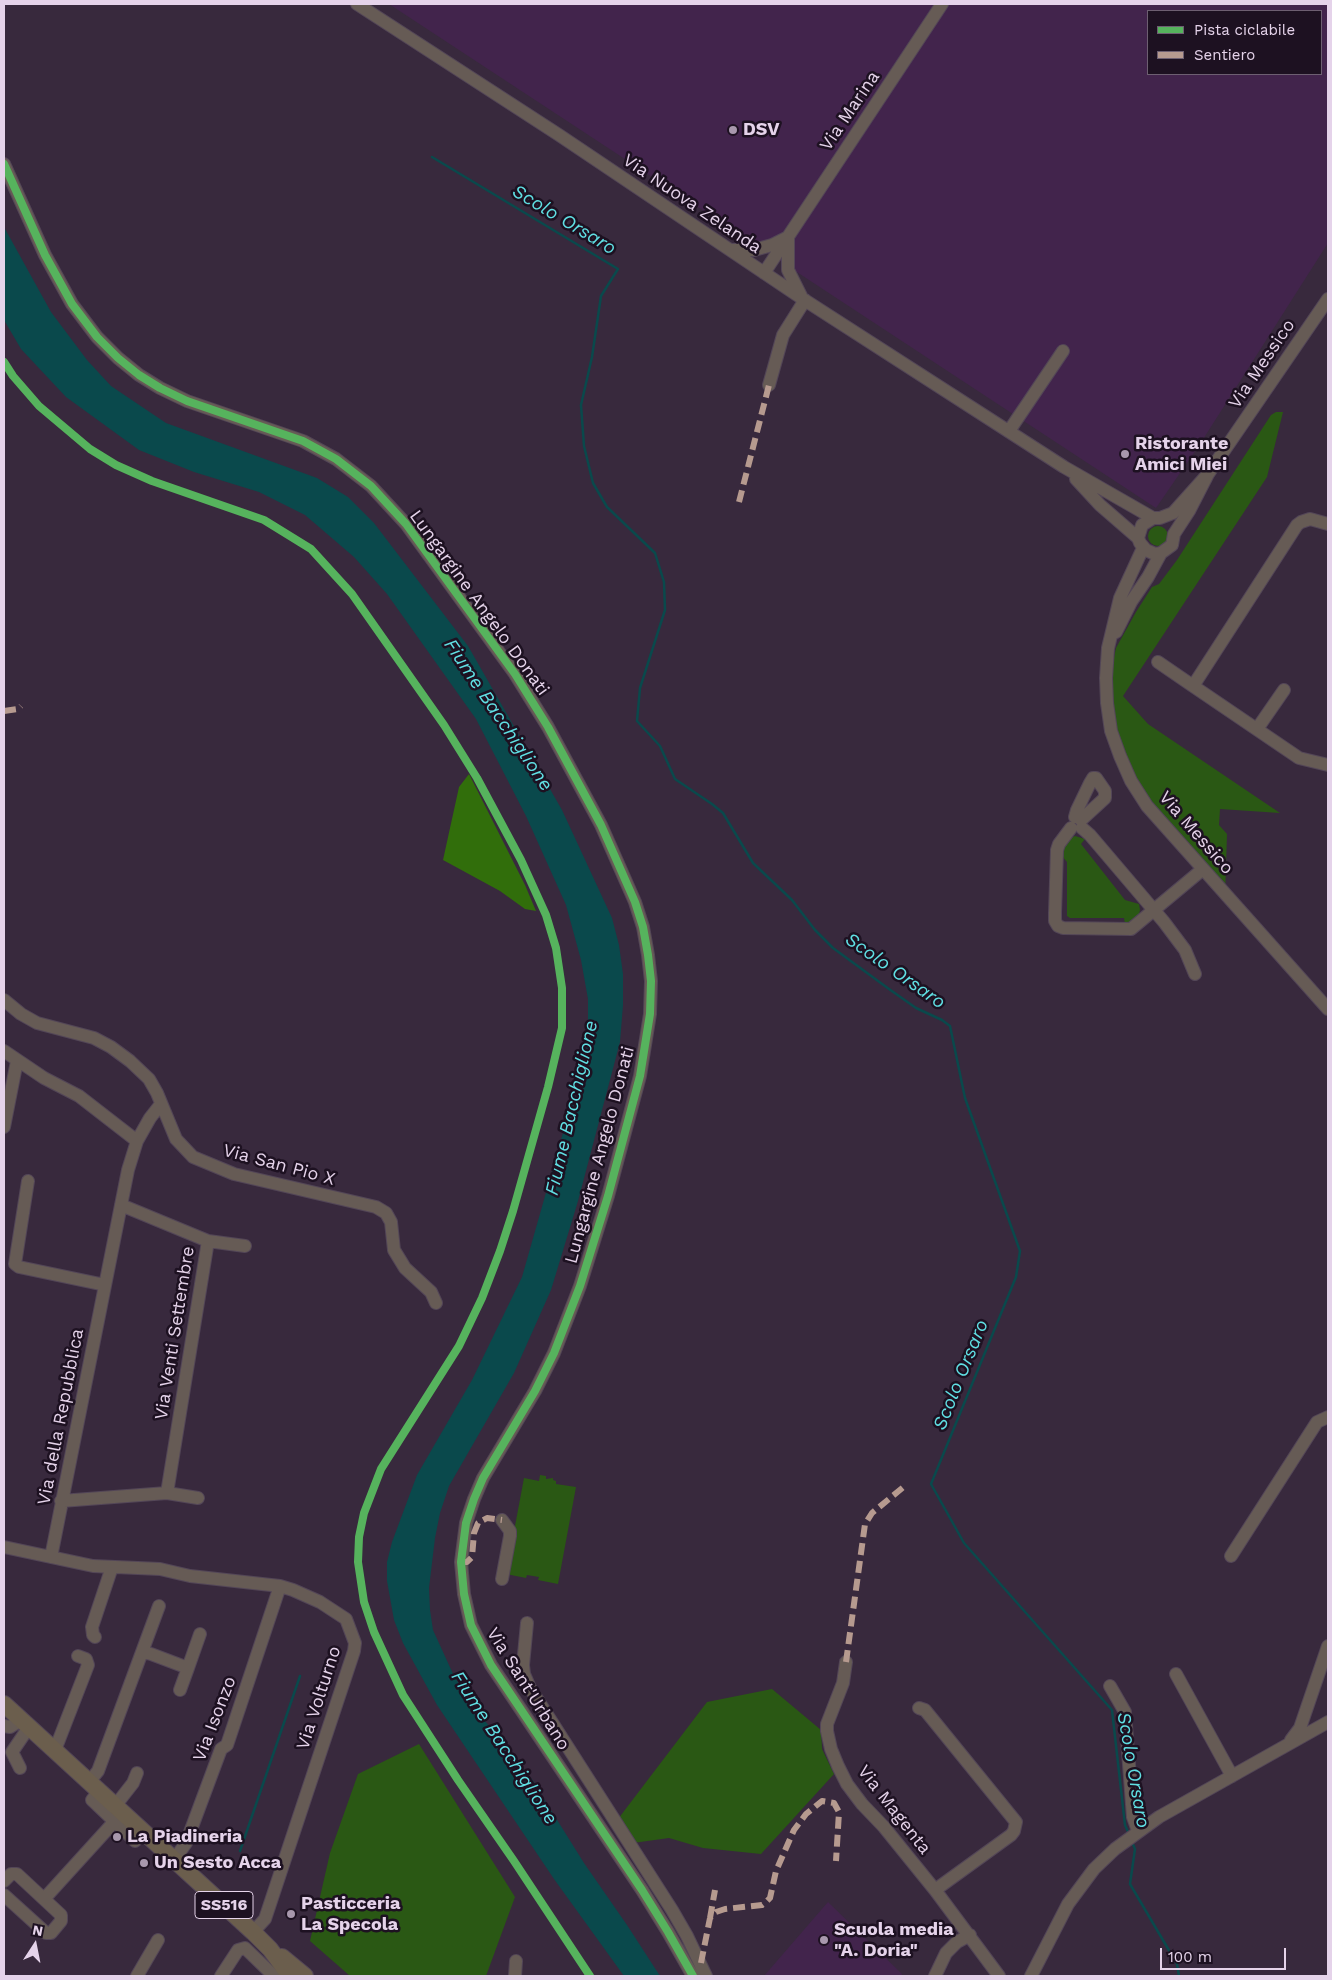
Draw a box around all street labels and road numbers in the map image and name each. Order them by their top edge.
street label: Via Marina [815,67,885,155]
street label: Via Nuova Zelanda [618,150,766,258]
street label: Via Messico [1224,315,1300,413]
street label: Lungargine Angelo Donati [404,506,554,700]
street label: Via Messico [1154,787,1238,879]
street label: Lungargine Angelo Donati [561,1044,639,1266]
street label: Via San Pio X [221,1140,337,1190]
street label: Via Venti Settembre [151,1245,199,1421]
street label: Via della Repubblica [33,1327,89,1507]
street label: Via Sant'Urbano [482,1624,574,1754]
street label: Via Volturno [292,1644,346,1752]
street label: Via Isonzo [189,1673,241,1765]
street label: Via Magenta [853,1761,935,1859]
road number: SS516 [195,1892,253,1918]

